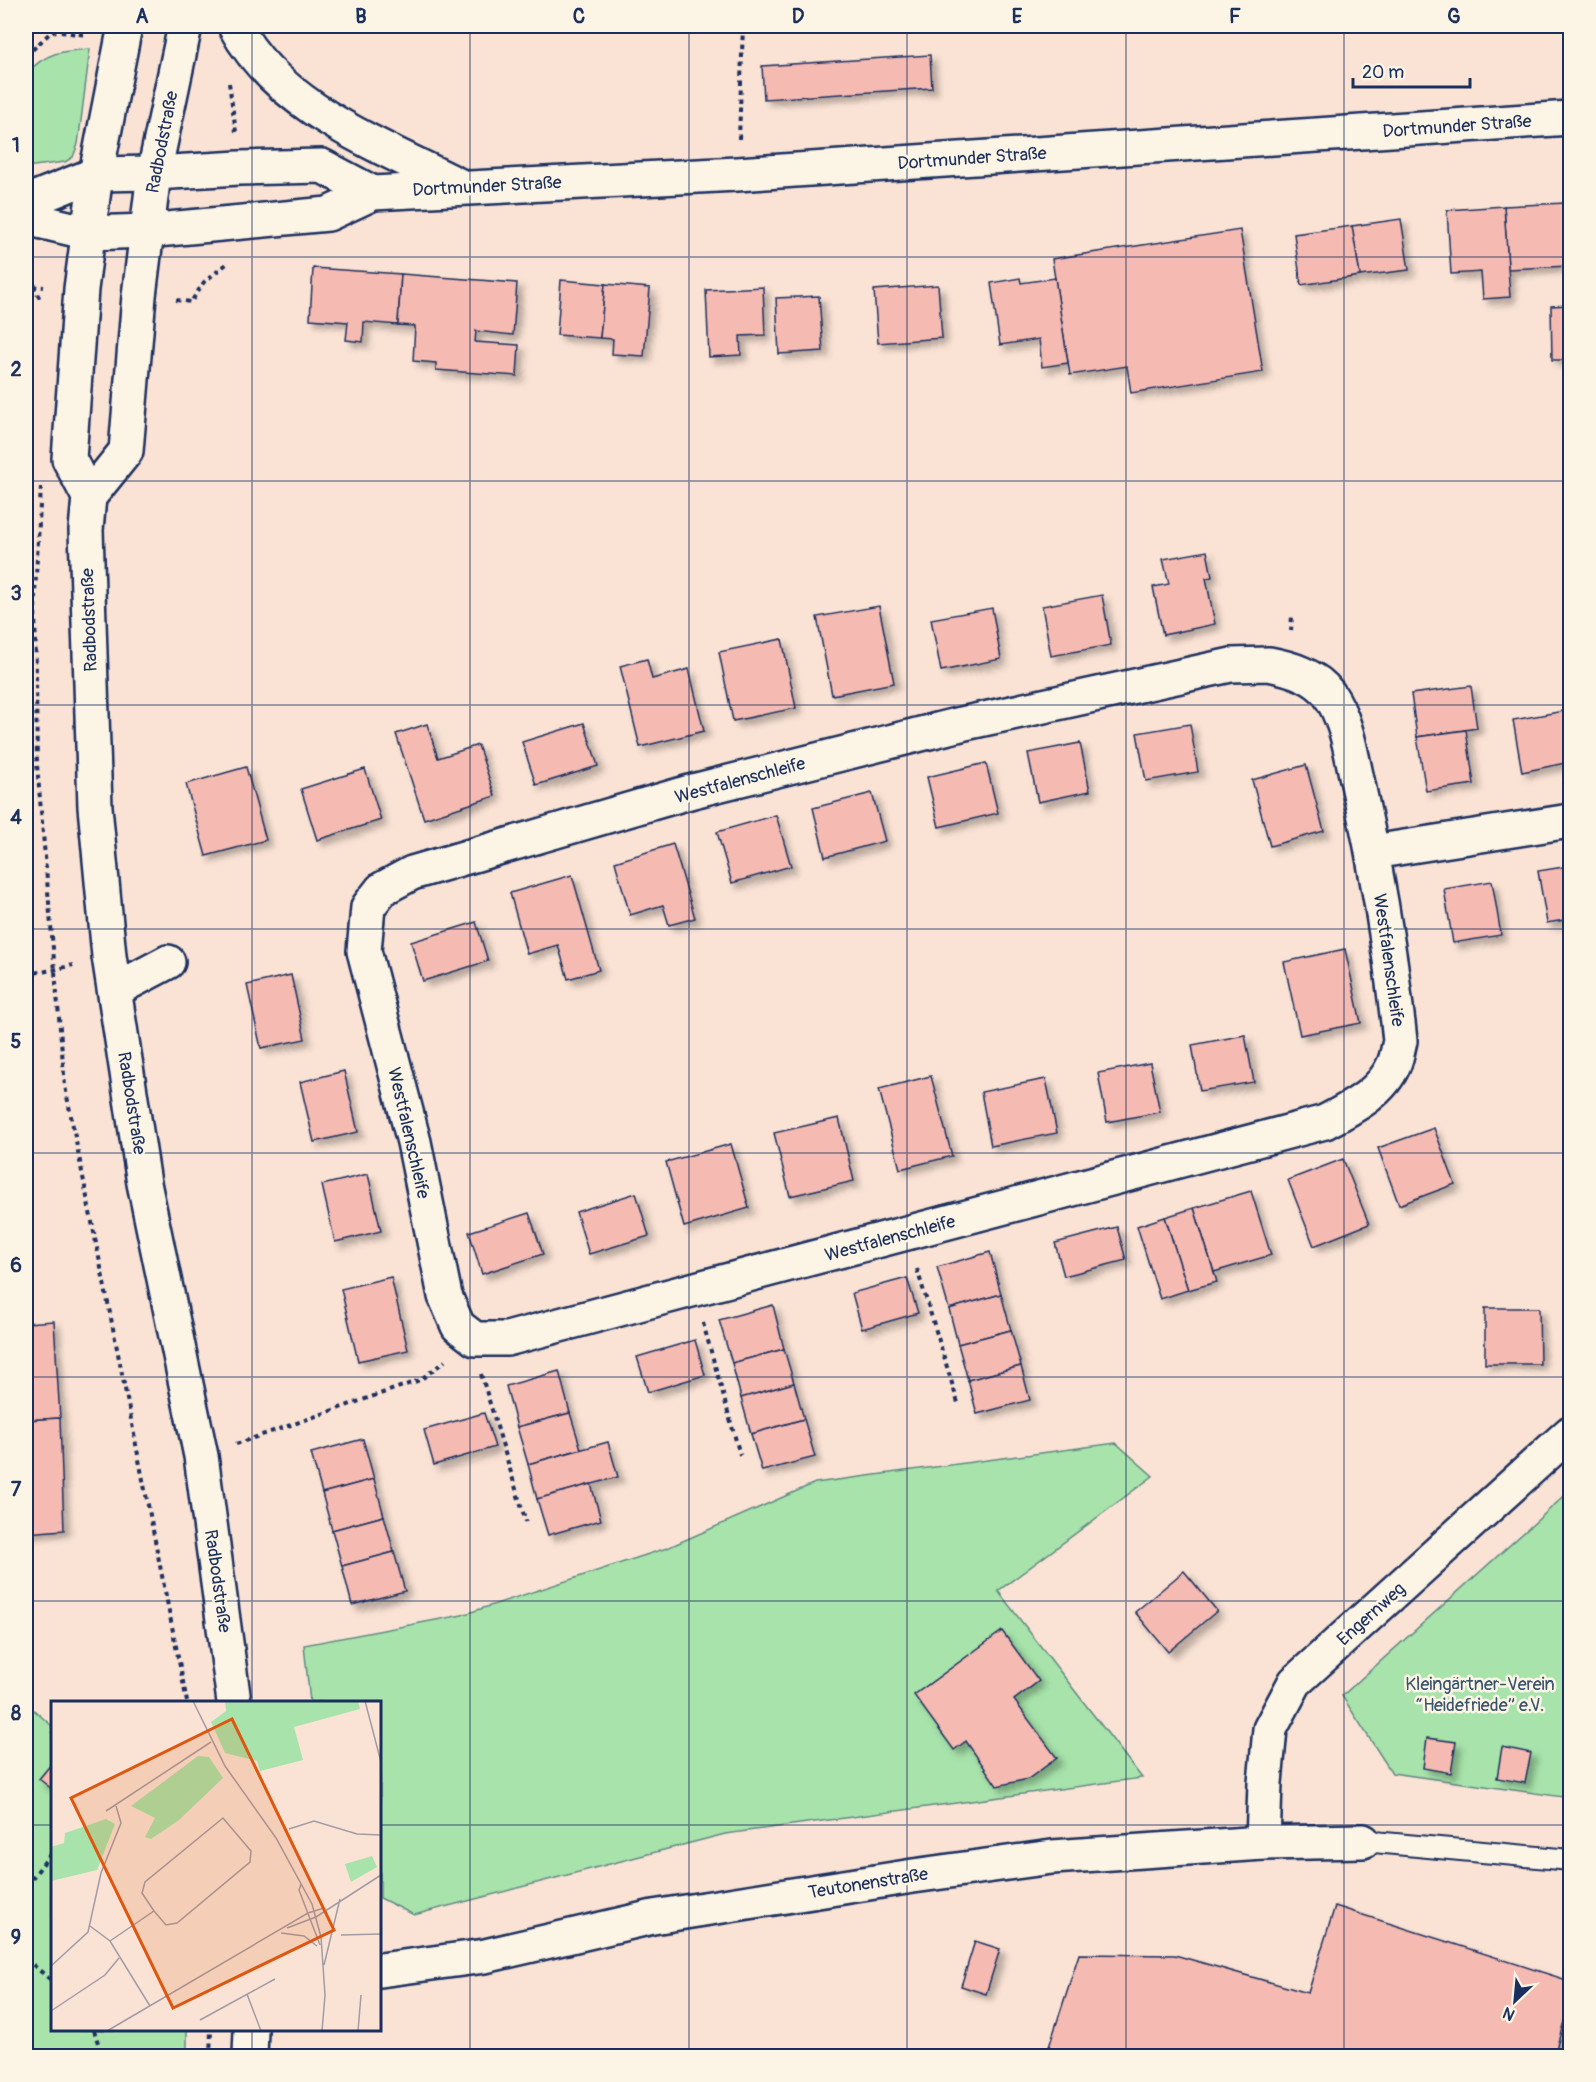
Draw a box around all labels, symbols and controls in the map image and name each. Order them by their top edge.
text: A [136,4,149,29]
text: B [355,4,367,29]
text: C [573,4,585,29]
text: D [792,4,805,29]
text: E [1012,4,1023,29]
text: F [1229,4,1241,29]
text: G [1447,4,1461,29]
scale bar [1353,51,1470,89]
text: 20 m [1362,61,1404,84]
street label: Radbodstraße [141,89,184,195]
street label: Dortmunder Straße [1382,110,1532,143]
text: 1 [12,133,20,158]
street label: Dortmunder Straße [897,142,1047,175]
street label: Dortmunder Straße [412,171,562,202]
text: 2 [10,357,22,382]
street label: Radbodstraße [76,568,103,672]
text: 3 [10,581,22,606]
street label: Westfalenschleife [672,752,808,809]
text: 4 [10,805,22,830]
street label: Westfalenschleife [1368,892,1409,1028]
text: 5 [11,1029,22,1054]
street label: Radbodstraße [112,1050,151,1156]
street label: Westfalenschleife [382,1065,435,1201]
street label: Westfalenschleife [822,1210,958,1267]
text: 6 [10,1253,22,1278]
text: 7 [11,1477,22,1502]
street label: Radbodstraße [199,1528,236,1634]
street label: Engernweg [1332,1578,1410,1651]
park label: Kleingärtner-Verein “Heidefriede” e.V. [1405,1673,1555,1717]
text: 8 [11,1701,21,1726]
inset map [51,1701,381,2031]
street label: Teutonenstraße [807,1863,930,1904]
text: 9 [11,1925,21,1950]
north arrow [1485,1971,1545,2031]
text: N [1499,2002,1518,2025]

